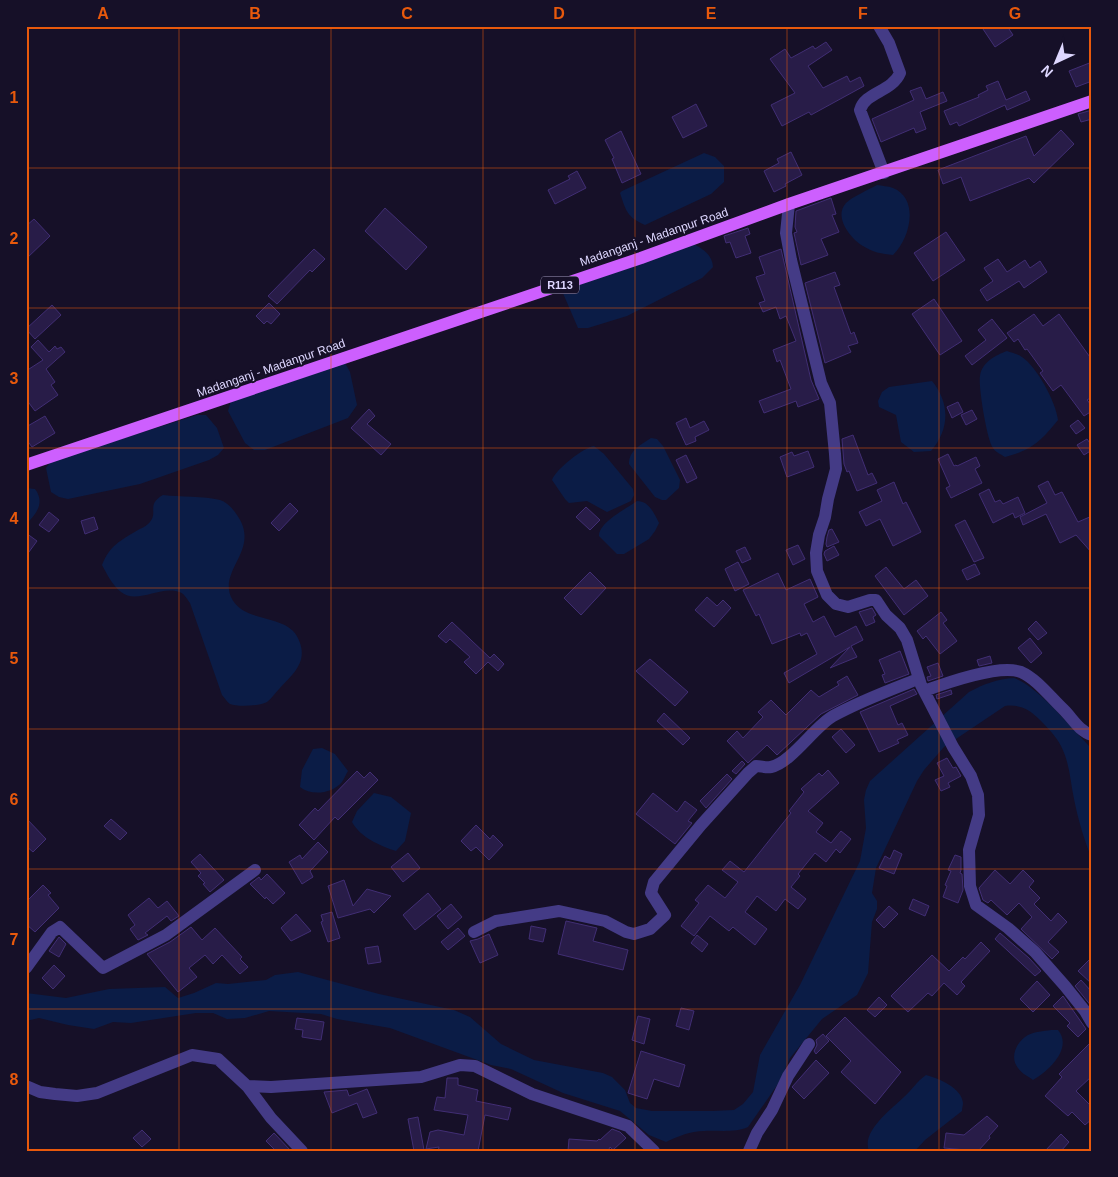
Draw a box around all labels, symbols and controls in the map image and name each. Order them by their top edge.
text: A [97,5,109,22]
text: B [249,5,261,22]
text: C [401,5,413,22]
text: D [553,5,565,22]
text: E [706,5,717,22]
text: F [858,5,868,22]
text: G [1009,5,1021,22]
north arrow [1030,38,1080,88]
text: N [1038,62,1056,81]
text: 1 [10,89,19,106]
street label: Madanganj - Madanpur Road [578,205,730,269]
text: 2 [10,230,19,247]
road number: R113 [541,276,579,294]
street label: Madanganj - Madanpur Road [195,336,347,400]
text: 3 [10,370,19,387]
text: 4 [10,510,19,527]
text: 5 [10,650,19,667]
text: 6 [10,791,19,808]
text: 7 [10,931,19,948]
text: 8 [10,1071,19,1088]

